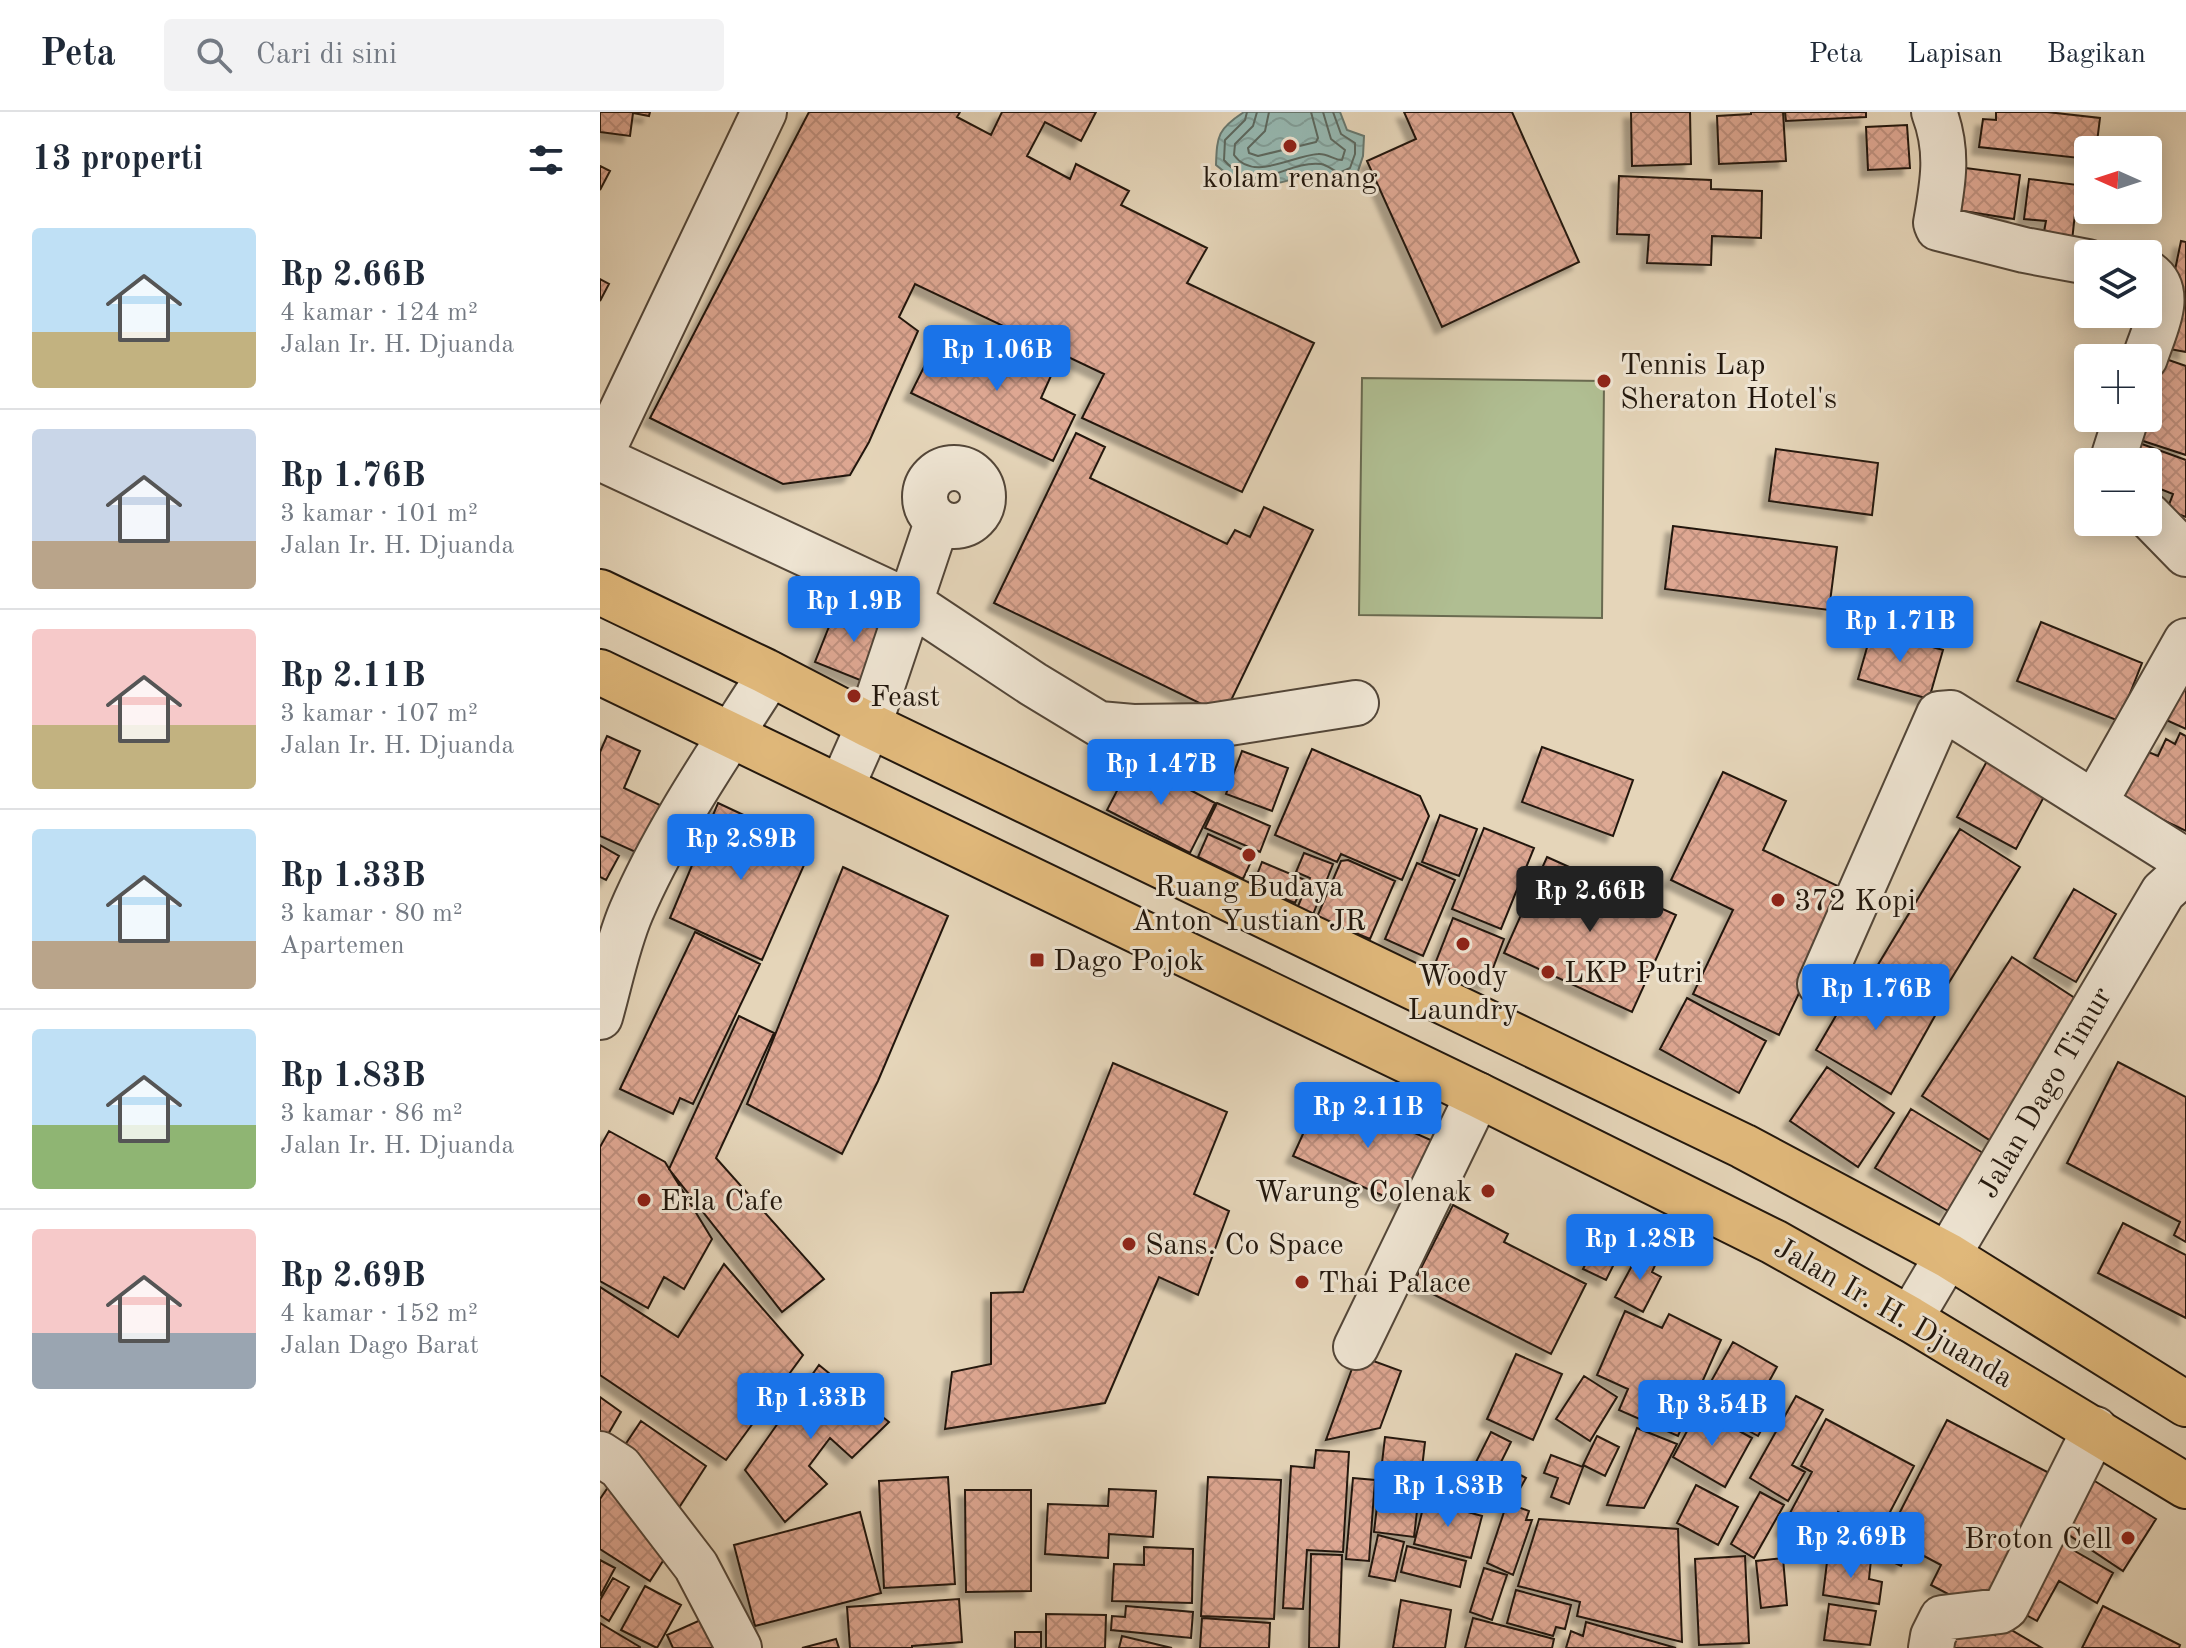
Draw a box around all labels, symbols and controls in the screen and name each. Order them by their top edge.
search box [164,19,724,91]
icon: search [192,33,236,77]
text: Peta [40,36,116,74]
text: Cari di sini [256,40,397,70]
text: Peta [1809,41,1863,69]
text: Lapisan [1907,41,2003,69]
text: Bagikan [2047,41,2146,69]
north arrow [2074,136,2162,224]
map controls [2074,136,2162,536]
marker: kolam renang [1281,137,1299,155]
icon: filters [524,138,568,182]
text: 13 properti [32,143,203,177]
place label: kolam renang [1202,164,1378,194]
button: layers [2074,240,2162,328]
text: Rp 2.66B [280,259,426,293]
icon: home [96,260,192,356]
text: 4 kamar · 124 m² [280,300,478,326]
pin: Rp 1.06B [914,325,1080,393]
text: Jalan Ir. H. Djuanda [280,332,514,358]
text: Rp 1.06B [941,338,1053,364]
button: + [2074,344,2162,432]
place label: Tennis Lap Sheraton Hotel's [1620,351,1837,415]
marker: Tennis Lap Sheraton Hotel's [1595,372,1613,390]
button: − [2074,448,2162,536]
text: Rp 1.76B [280,460,426,494]
icon: home [96,461,192,557]
text: 3 kamar · 101 m² [280,501,478,527]
text: Jalan Ir. H. Djuanda [280,533,514,559]
pin: Rp 1.9B [780,576,928,644]
text: Rp 1.9B [806,589,902,615]
pin: Rp 1.71B [1817,596,1983,664]
text: Rp 1.71B [1844,609,1956,635]
text: Rp 2.11B [280,660,426,694]
icon: home [96,661,192,757]
place label: Feast [870,683,940,713]
marker: Feast [845,687,863,705]
text: 3 kamar · 107 m² [280,701,478,727]
text: Jalan Ir. H. Djuanda [280,733,514,759]
pin: Rp 1.47B [1078,739,1244,807]
text: Rp 1.47B [1105,752,1217,778]
pin: Rp 2.89B [658,814,824,882]
text: Rp 2.89B [685,827,797,853]
marker: Ruang Budaya Anton Yustian JR [1240,846,1258,864]
text: Rp 1.33B [280,860,426,894]
icon: home [96,861,192,957]
pin: Rp 2.66B [1507,866,1673,934]
place label: Ruang Budaya Anton Yustian JR [1132,873,1366,937]
text: Rp 2.66B [1534,879,1646,905]
place label: 372 Kopi [1794,887,1916,917]
marker: 372 Kopi [1769,891,1787,909]
text: 3 kamar · 80 m² [280,901,463,927]
text: Apartemen [280,933,405,959]
marker: Woody Laundry [1454,935,1472,953]
place label: Dago Pojok [1053,947,1205,977]
marker: Dago Pojok [1028,951,1046,969]
place label: LKP Putri [1564,959,1703,989]
place label: Woody Laundry [1408,962,1519,1026]
marker: LKP Putri [1539,963,1557,981]
pin: Rp 1.76B [1793,964,1959,1032]
text: Rp 1.76B [1820,977,1932,1003]
street label: Jalan Dago Timur [1973,982,2118,1204]
text: Rp 1.83B [280,1060,426,1094]
icon: home [96,1061,192,1157]
pin: Rp 2.11B [1285,1082,1451,1150]
text: Rp 2.11B [1312,1095,1424,1121]
text: 3 kamar · 86 m² [280,1101,463,1127]
text: Jalan Ir. H. Djuanda [280,1133,514,1159]
place label: Warung Colenak [1255,1178,1472,1208]
marker: Warung Colenak [1479,1182,1497,1200]
place label: Erla Cafe [660,1187,783,1217]
marker: Erla Cafe [635,1191,653,1209]
pin: Rp 1.28B [1557,1214,1723,1282]
text: Rp 1.28B [1584,1227,1696,1253]
place label: Sans. Co Space [1145,1231,1344,1261]
street label: Jalan Ir. H. Djuanda [1768,1233,2018,1394]
marker: Sans. Co Space [1120,1235,1138,1253]
text: Rp 2.69B [280,1260,426,1294]
icon: home [96,1261,192,1357]
place label: Thai Palace [1318,1269,1471,1299]
marker: Thai Palace [1293,1273,1311,1291]
text: 4 kamar · 152 m² [280,1301,478,1327]
text: Jalan Dago Barat [280,1333,479,1359]
pin: Rp 1.33B [728,1373,894,1441]
pin: Rp 3.54B [1629,1380,1795,1448]
text: Rp 1.33B [755,1386,867,1412]
text: Rp 3.54B [1656,1393,1768,1419]
pin: Rp 1.83B [1365,1461,1531,1529]
text: Rp 1.83B [1392,1474,1504,1500]
pin: Rp 2.69B [1768,1512,1934,1580]
text: Rp 2.69B [1795,1525,1907,1551]
place label: Broton Cell [1964,1525,2112,1555]
marker: Broton Cell [2119,1529,2137,1547]

